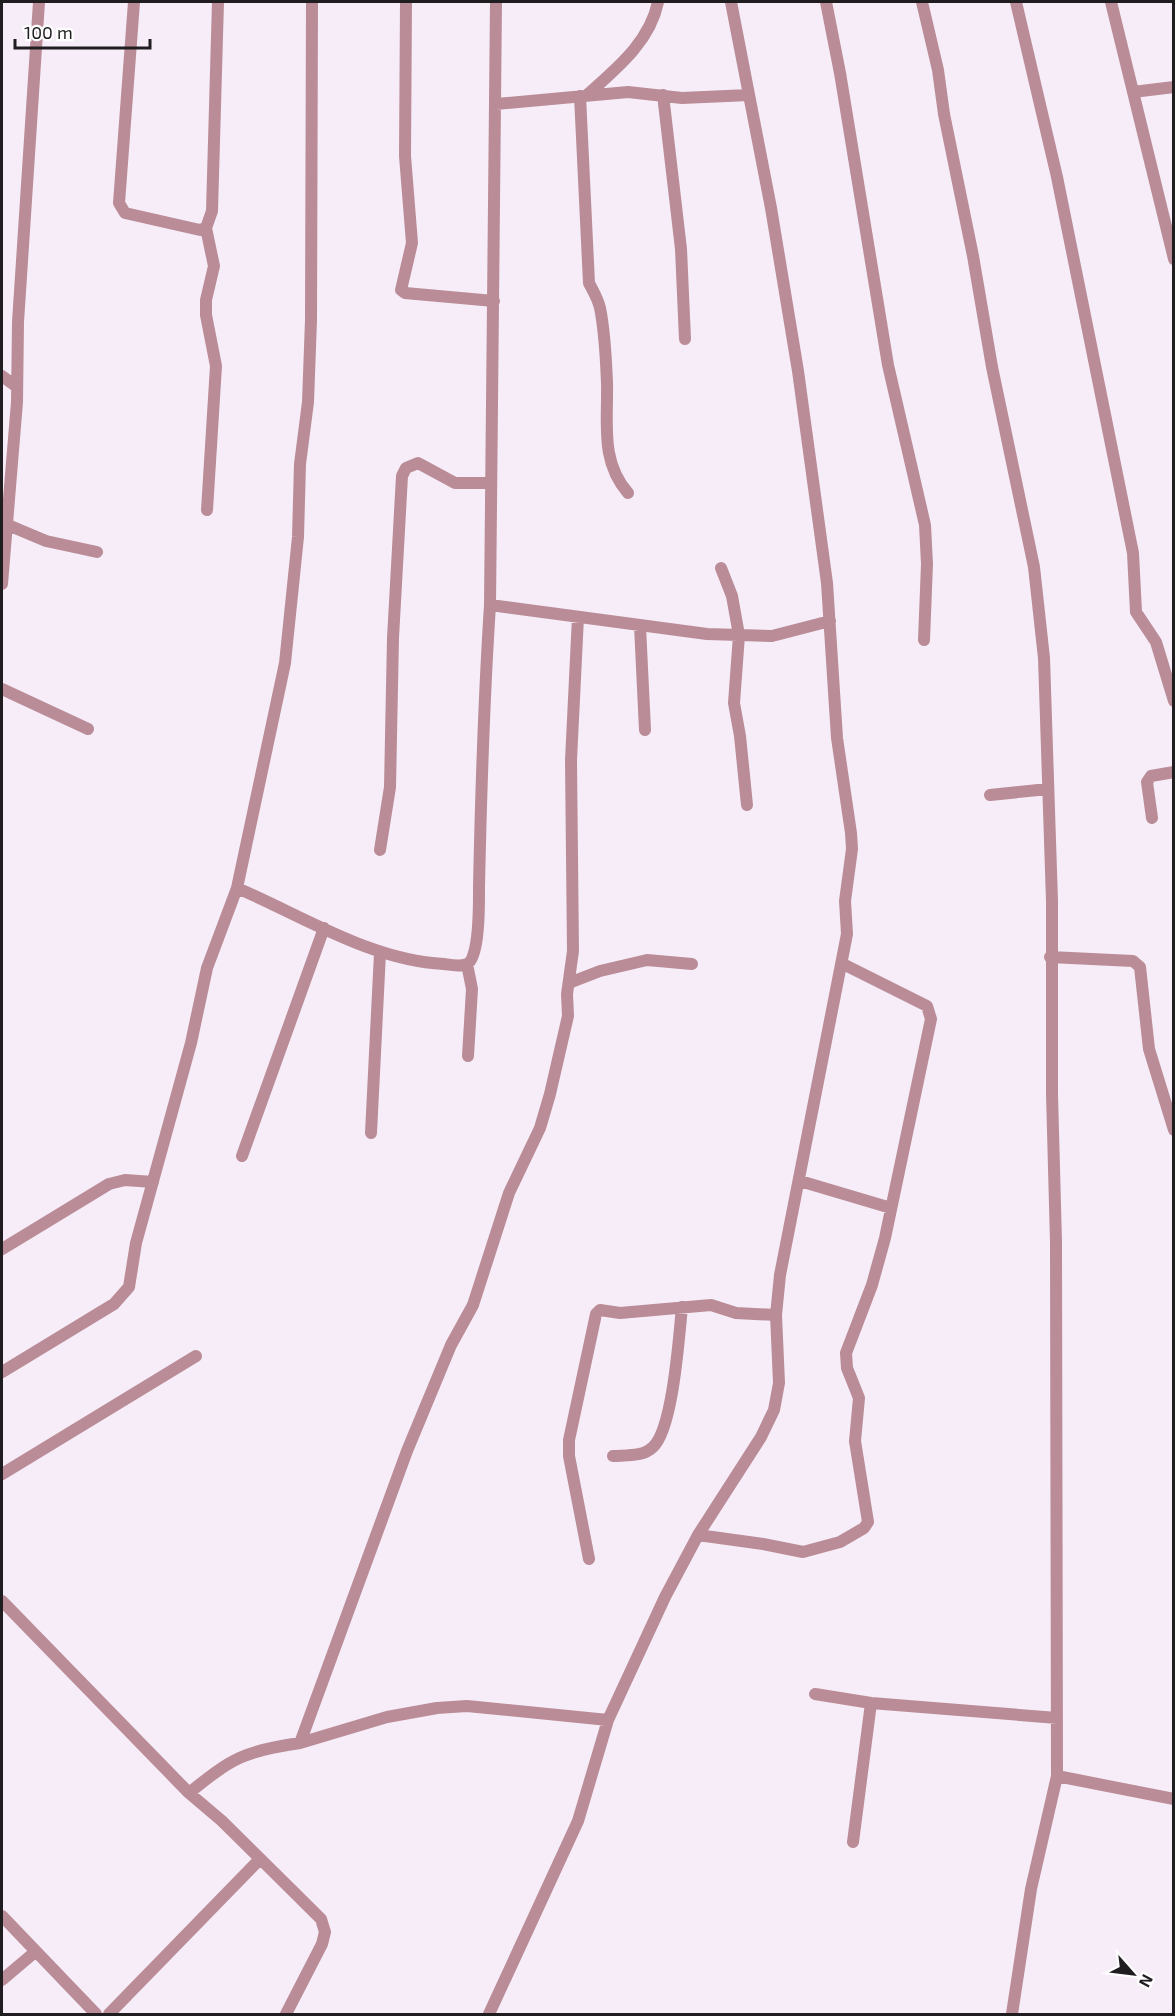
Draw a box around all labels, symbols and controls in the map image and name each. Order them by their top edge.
scale bar [15,12,150,50]
text: 100 m [24,21,73,43]
north arrow [1103,1944,1163,2004]
text: N [1136,1972,1158,1991]

